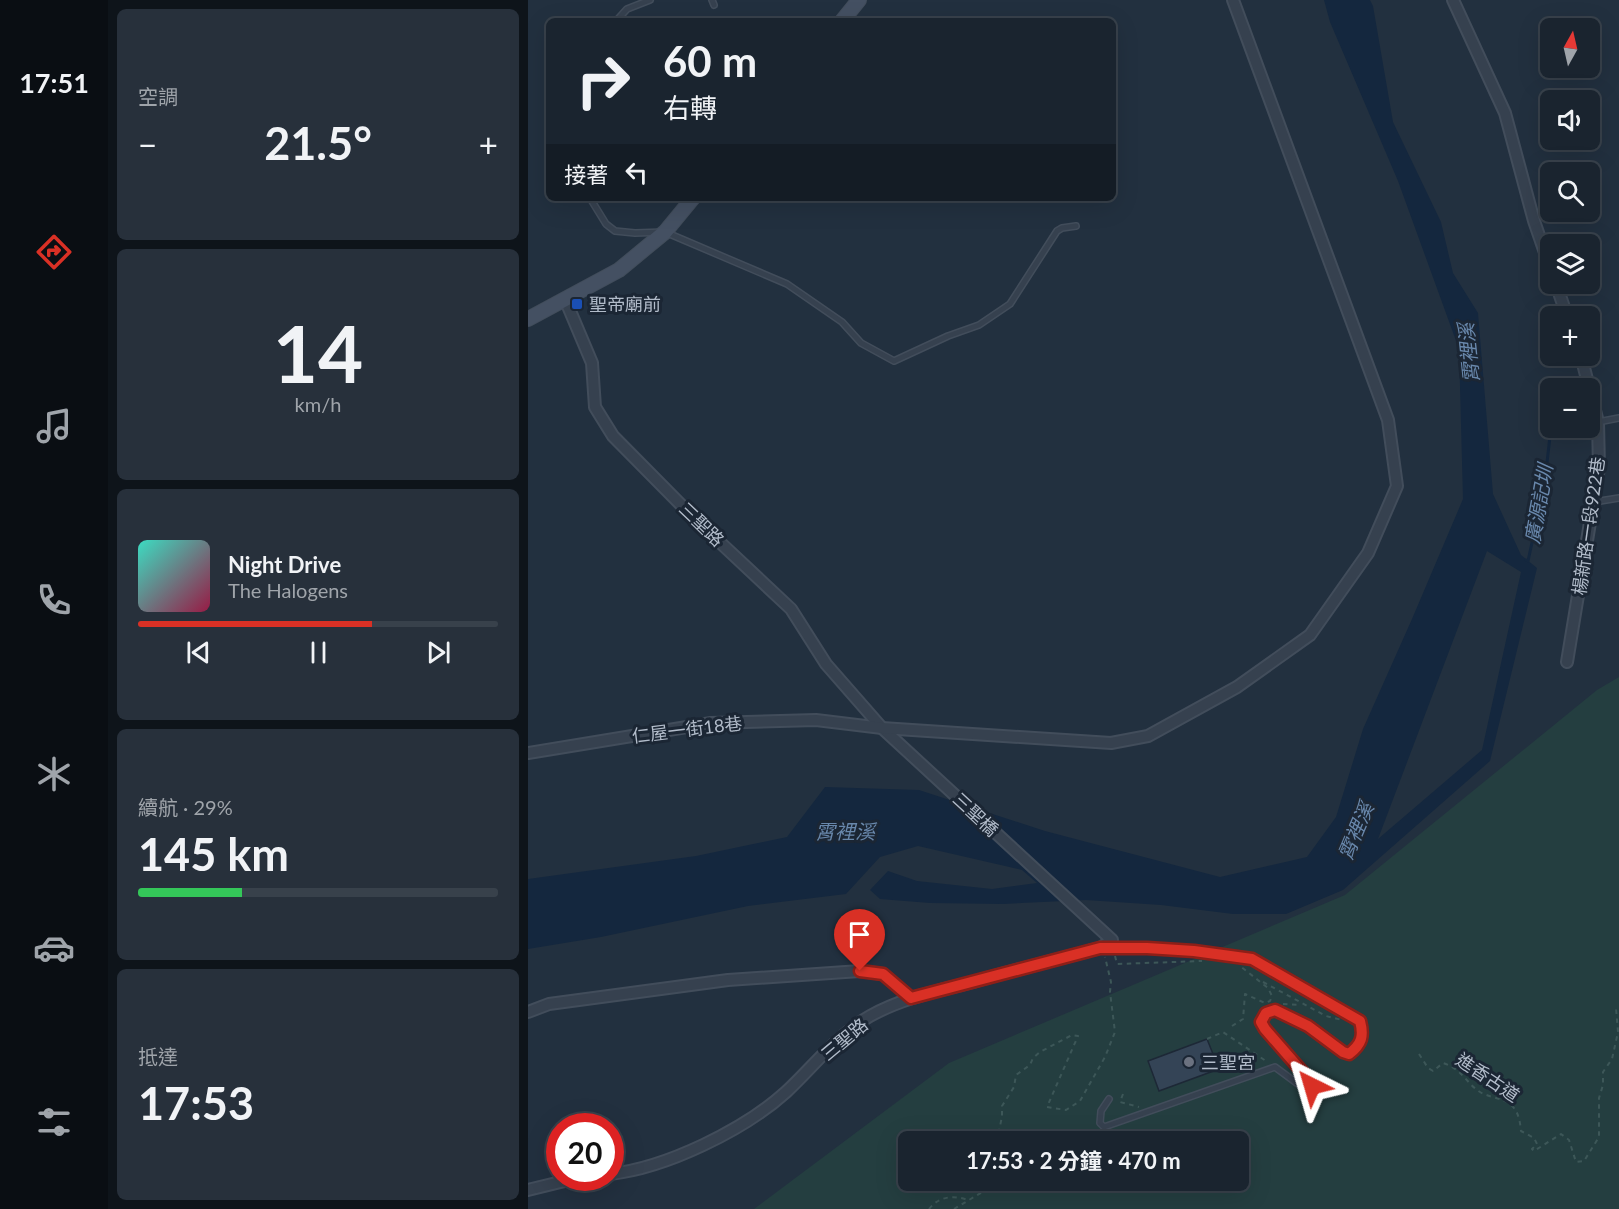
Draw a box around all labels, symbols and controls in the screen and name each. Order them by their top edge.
north arrow [1540,18,1600,78]
map controls [1540,18,1600,438]
text: 60 m [663,36,757,86]
icon: right [564,42,642,120]
text: 17:51 [19,66,89,99]
text: 空調 [138,84,178,108]
button: sound [1540,90,1600,150]
text: 右轉 [663,91,717,124]
text: 21.5° [264,116,372,170]
text: − [138,124,157,164]
text: + [479,124,498,164]
icon: left [620,156,653,189]
text: 接著 [564,161,608,188]
button: search [1540,162,1600,222]
icon: directions [33,231,75,273]
button: layers [1540,234,1600,294]
place label: 聖帝廟前 [589,293,661,315]
marker: 聖帝廟前 [570,297,584,311]
text: 14 [273,306,363,400]
button: + [1540,306,1600,366]
water label: 霄裡溪 [1453,319,1483,384]
button: − [1540,378,1600,438]
text: km/h [295,392,341,416]
icon: music [33,405,75,447]
street label: 楊新路一段922巷 [1567,455,1609,597]
water label: 廣源記圳 [1519,460,1557,545]
street label: 三聖路 [675,497,729,551]
text: Night Drive [228,551,341,578]
text: The Halogens [228,578,348,602]
icon: phone [33,579,75,621]
icon: previous [182,636,215,669]
icon: pause [302,636,335,669]
icon: next [422,636,455,669]
street label: 仁屋一街18巷 [631,711,743,747]
icon: climate [33,753,75,795]
street label: 三聖橋 [949,788,1003,840]
text: 續航 · 29% [138,795,233,819]
water label: 霄裡溪 [1332,796,1379,863]
water label: 霄裡溪 [815,819,878,843]
text: 145 km [138,827,289,881]
pin [834,909,885,971]
icon: arrive [843,918,876,951]
icon: car [33,927,75,969]
street label: 三聖路 [816,1013,872,1065]
text: 抵達 [138,1044,178,1068]
street label: 進香古道 [1452,1048,1524,1106]
place label: 三聖宮 [1201,1051,1255,1073]
position arrow [1280,1054,1344,1118]
marker: 三聖宮 [1182,1055,1196,1069]
text: 17:53 [138,1076,254,1130]
icon: filters [33,1101,75,1143]
speed limit sign: 20 [546,1113,624,1191]
text: 17:53 · 2 分鐘 · 470 m [966,1147,1181,1174]

